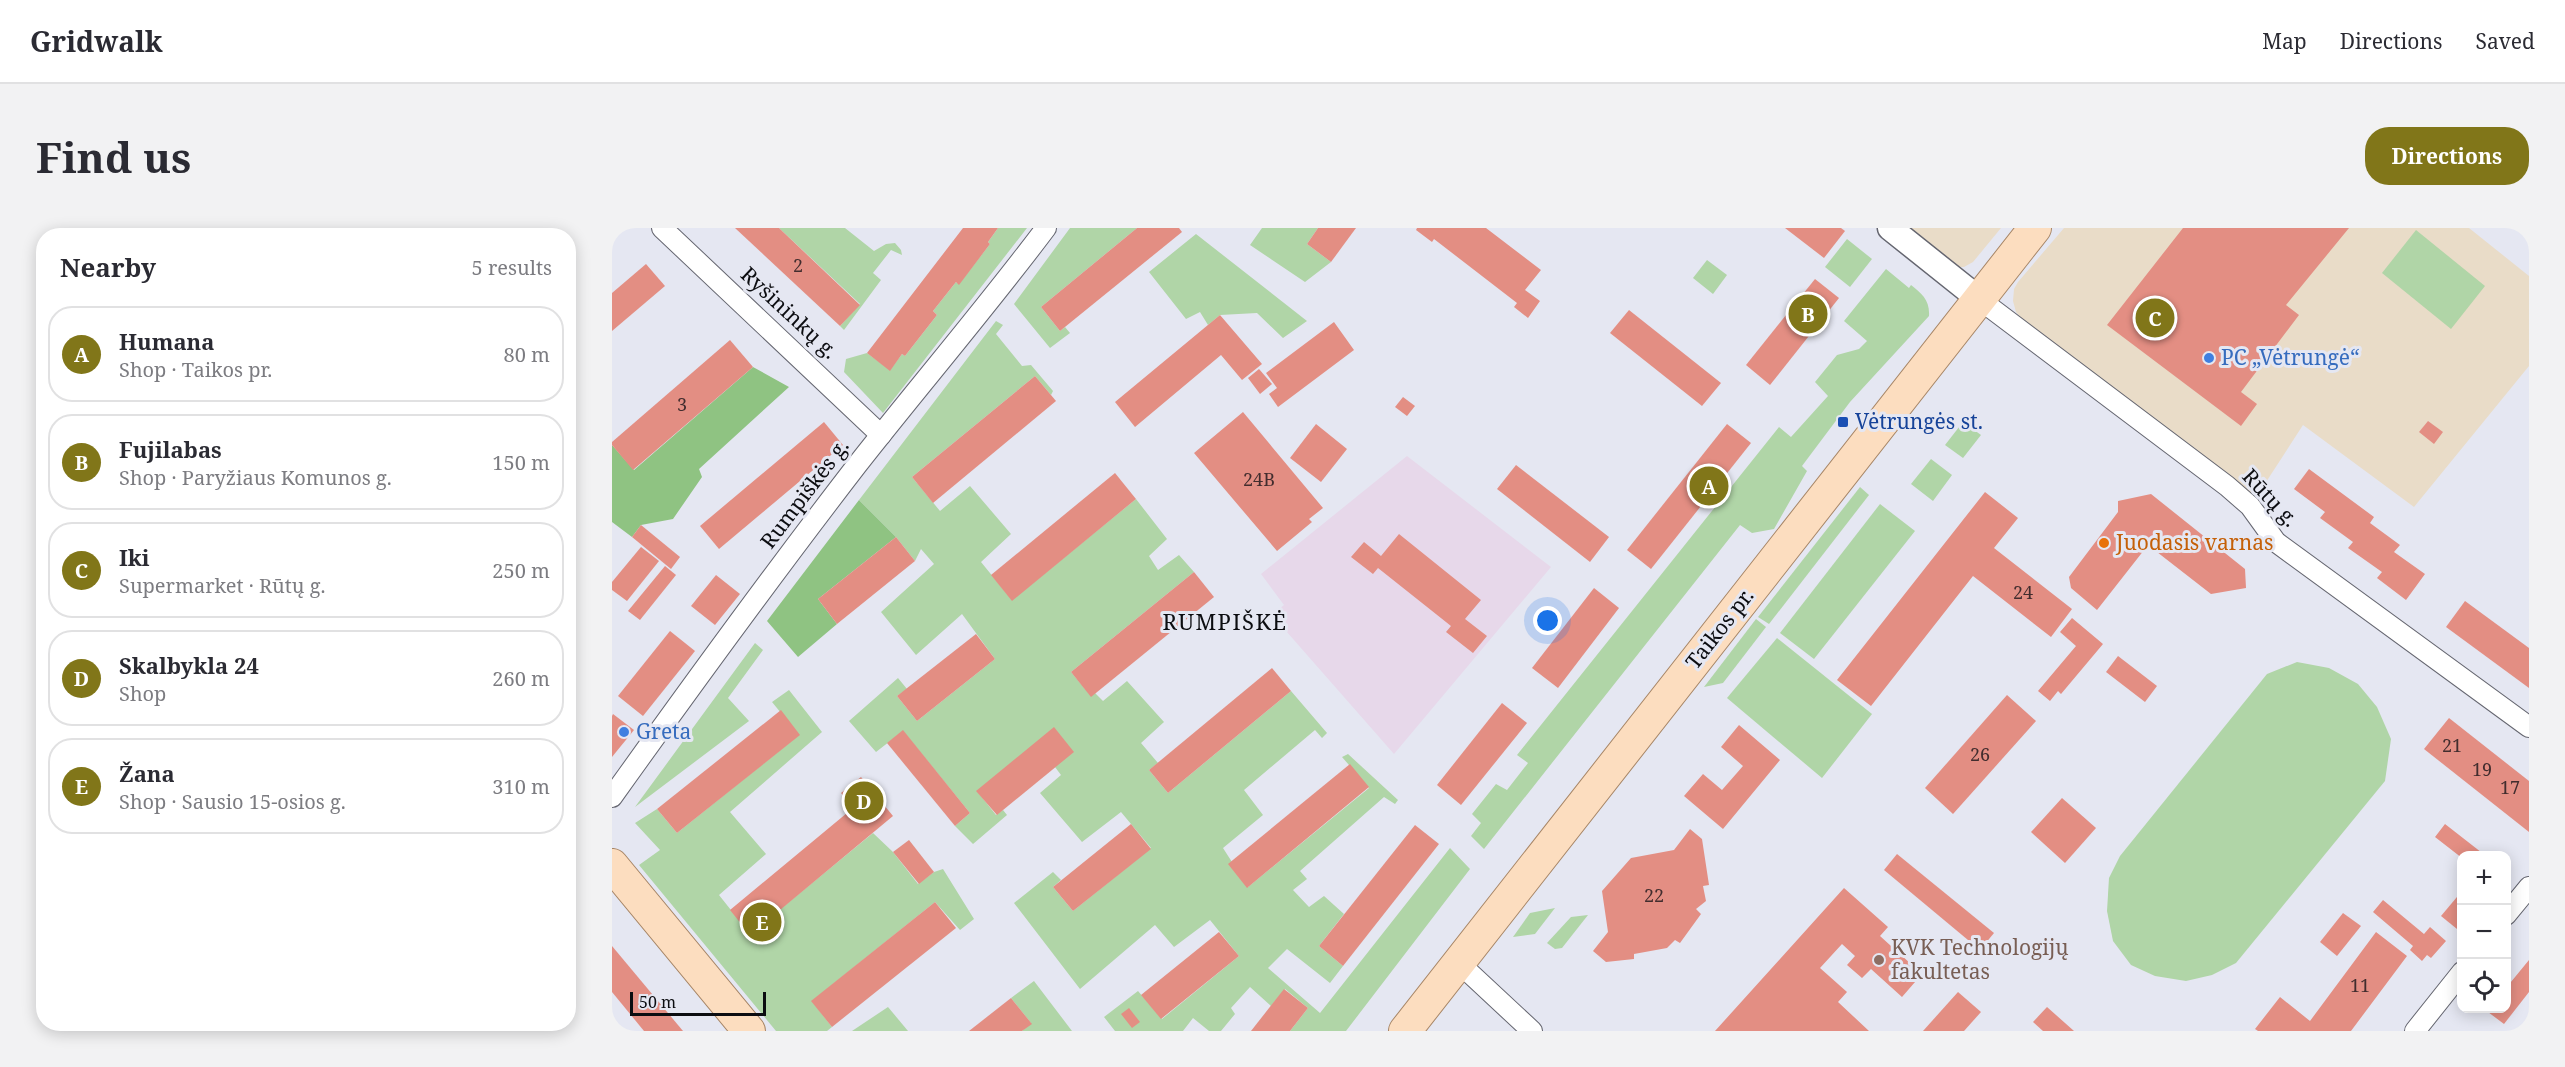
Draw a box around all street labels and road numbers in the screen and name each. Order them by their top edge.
street label: Ryšininkų g. [735,260,844,364]
street label: Rumpiškės g. [754,433,855,554]
street label: Rūtų g. [2237,462,2305,532]
street label: Taikos pr. [1679,582,1759,674]

